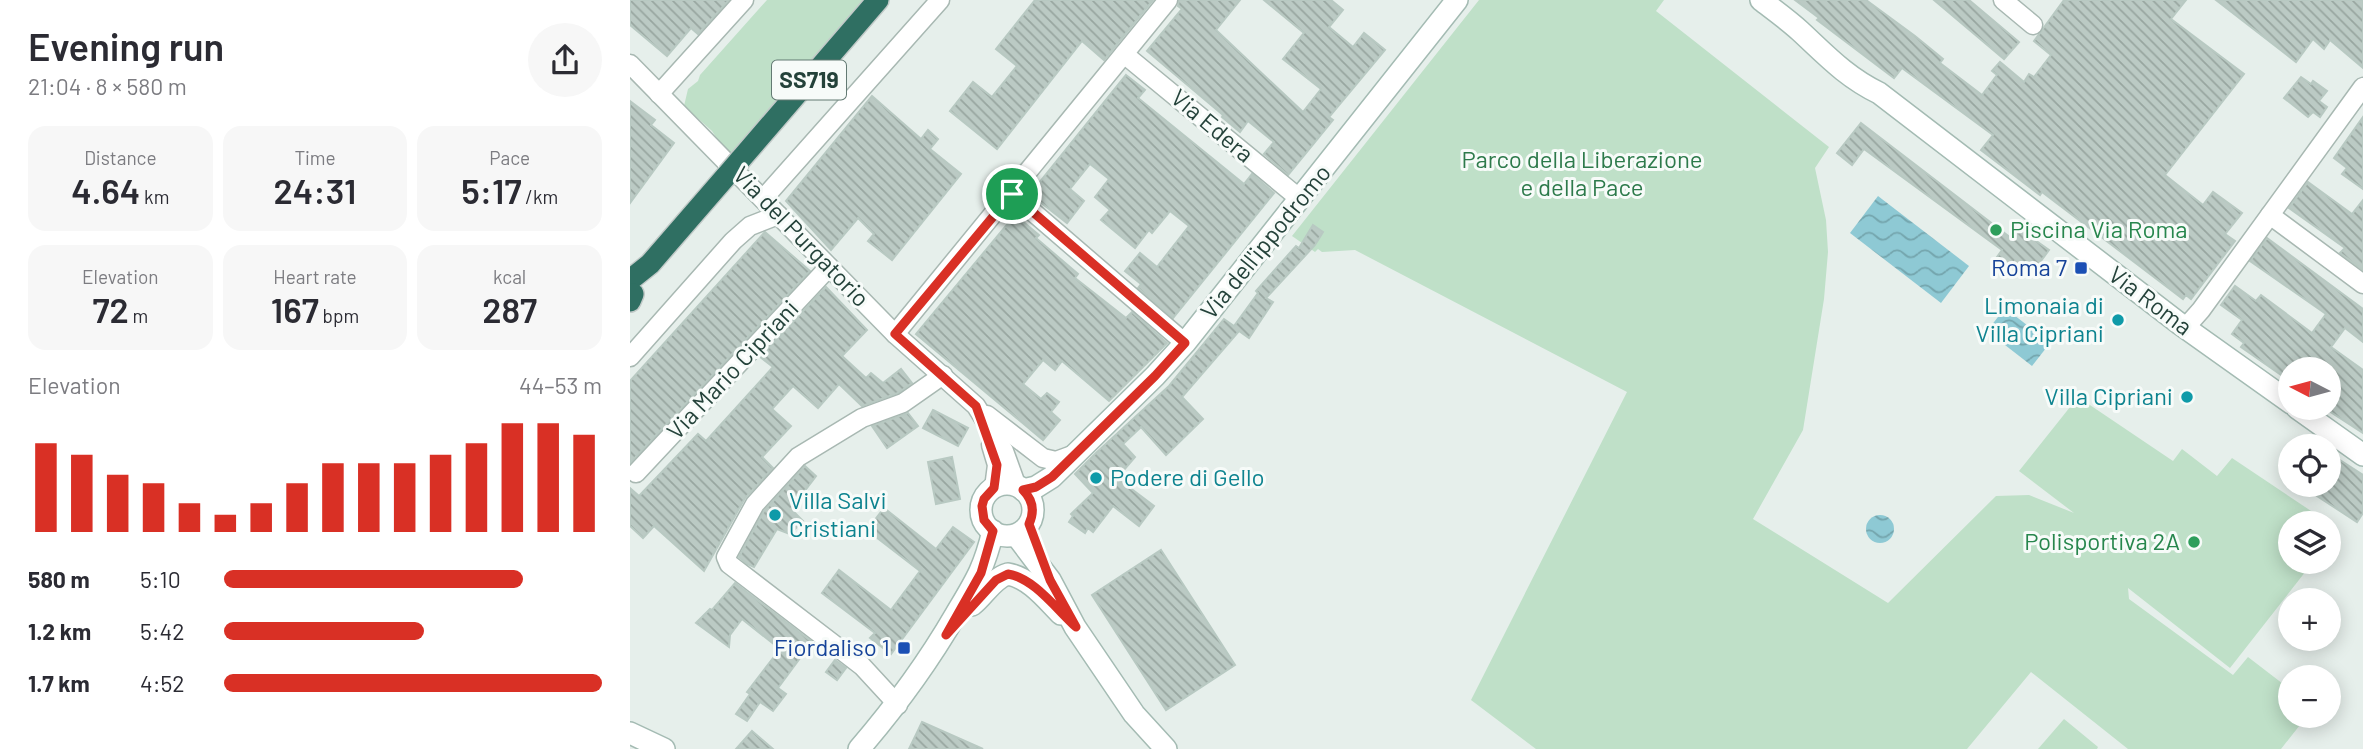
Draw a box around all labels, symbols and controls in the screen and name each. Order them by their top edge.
text: Evening run [28,23,224,69]
button: share [528,23,602,97]
road number: SS719 [772,60,846,100]
text: 21:04 · 8 × 580 m [28,72,187,100]
street label: Via Edera [1166,82,1260,168]
park label: Parco della Liberazione e della Pace [1461,144,1703,201]
text: Distance [84,146,157,169]
text: Time [294,146,336,169]
text: Pace [489,146,530,169]
street label: Via dell'ippodromo [1194,158,1336,324]
street label: Via del Purgatorio [728,160,876,312]
pin [982,164,1042,224]
text: 4.64 [71,169,140,211]
text: 24:31 [273,169,356,211]
text: 5:17 [461,169,522,211]
icon: arrive [993,175,1031,213]
text: km [140,185,169,208]
text: /km [522,185,558,208]
place label: Piscina Via Roma [2010,214,2188,243]
marker: Piscina Via Roma [1988,222,2004,238]
place label: Roma 7 [1991,252,2067,281]
street label: Via Roma [2103,259,2198,341]
marker: Roma 7 [2073,260,2089,276]
text: Elevation [82,265,159,288]
text: Heart rate [273,265,357,288]
text: kcal [493,265,526,288]
text: 72 [92,288,129,330]
text: 167 [271,288,319,330]
text: 287 [482,288,537,330]
place label: Limonaia di Villa Cipriani [1976,290,2104,347]
street label: Via Mario Cipriani [660,293,804,445]
text: m [129,304,148,327]
text: bpm [319,304,359,327]
marker: Limonaia di Villa Cipriani [2110,312,2126,328]
north arrow [2278,357,2342,420]
map controls [2278,357,2341,728]
text: Elevation [28,371,121,399]
text: 44–53 m [519,371,602,399]
place label: Villa Cipriani [2045,381,2173,410]
marker: Villa Cipriani [2179,389,2195,405]
button: locate [2278,434,2341,497]
place label: Podere di Gello [1110,462,1265,491]
marker: Podere di Gello [1088,470,1104,486]
place label: Villa Salvi Cristiani [789,485,887,542]
marker: Villa Salvi Cristiani [767,507,783,523]
button: layers [2278,511,2341,574]
place label: Polisportiva 2A [2024,526,2180,555]
marker: Polisportiva 2A [2186,534,2202,550]
text: 580 m [28,565,90,593]
text: 5:10 [140,565,181,593]
button: + [2278,588,2341,651]
text: 1.2 km [28,617,91,645]
text: 5:42 [140,617,185,645]
place label: Fiordaliso 1 [774,632,890,661]
marker: Fiordaliso 1 [896,640,912,656]
button: − [2278,665,2341,728]
text: 1.7 km [28,669,90,697]
text: 4:52 [140,669,185,697]

